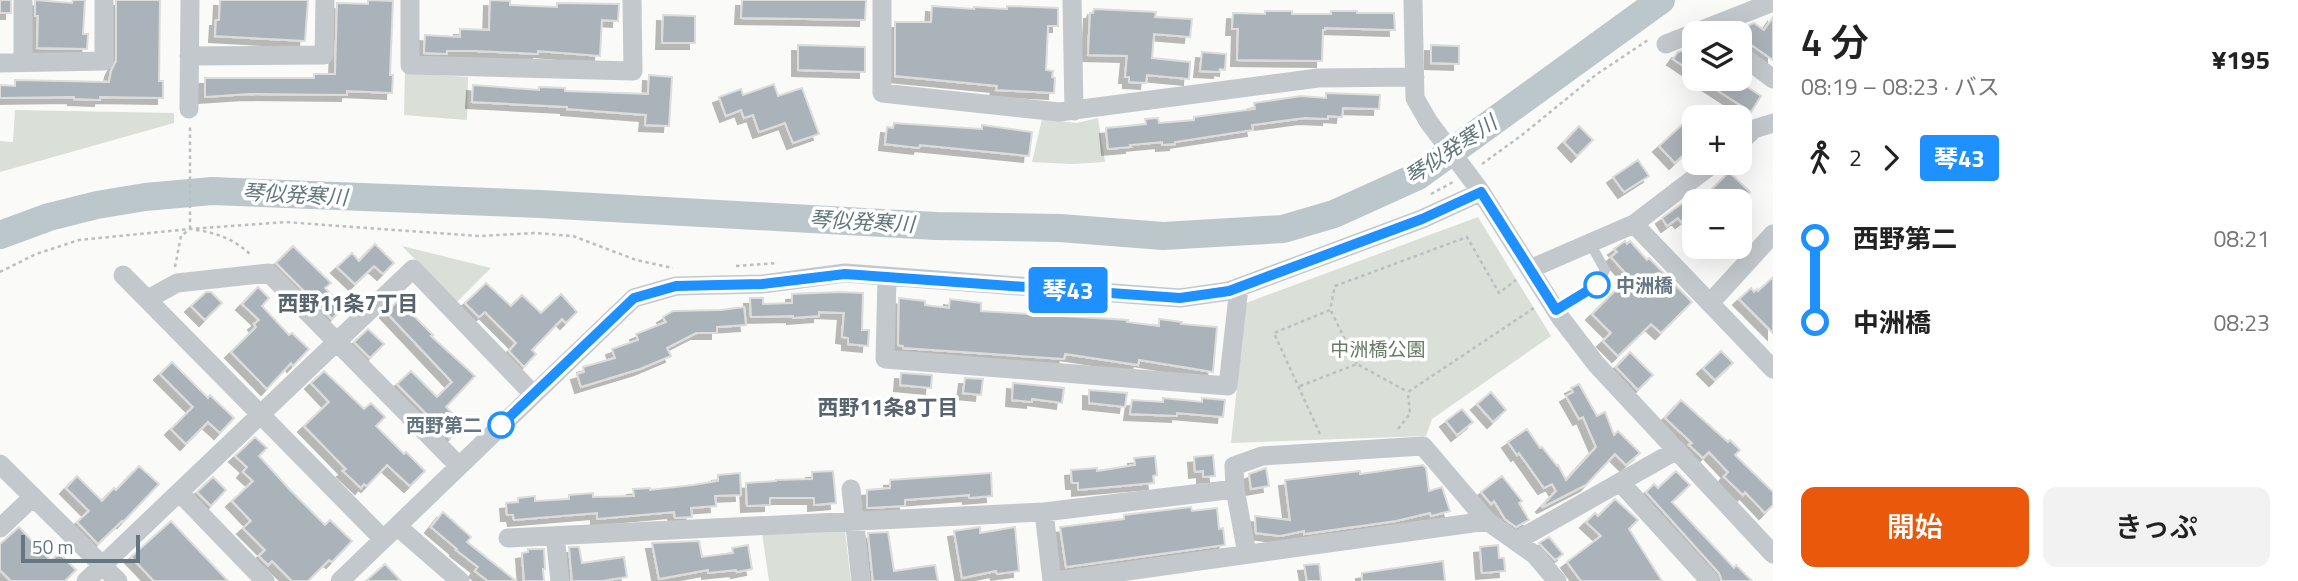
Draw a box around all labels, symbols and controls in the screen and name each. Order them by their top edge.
text: 4 分 [1801,13,1869,71]
map controls [1682,21,1752,259]
button: layers [1682,21,1752,91]
text: ¥195 [2212,40,2270,79]
text: 08:19 – 08:23 · バス [1801,69,2000,104]
water label: 琴似発寒川 [1398,105,1505,192]
button: + [1682,105,1752,175]
icon: walk [1801,139,1839,177]
icon: forward [1872,139,1910,177]
text: 2 [1849,140,1862,175]
text: 琴43 [1934,140,1985,176]
water label: 琴似発寒川 [242,175,350,213]
button: − [1682,189,1752,259]
water label: 琴似発寒川 [809,202,917,240]
text: 西野第二 [1853,219,1957,258]
text: 08:21 [2213,221,2270,256]
line badge: 琴43 [1028,267,1108,313]
place label: 中洲橋 [1616,270,1673,299]
text: 琴43 [1043,272,1093,308]
marker: 中洲橋 [1584,272,1610,298]
district label: 西野11条7丁目 [278,287,418,319]
text: 中洲橋 [1853,303,1931,342]
text: 08:23 [2213,305,2270,340]
park label: 中洲橋公園 [1330,334,1426,363]
district label: 西野11条8丁目 [818,391,958,423]
place label: 西野第二 [406,410,482,439]
marker: 西野第二 [488,412,514,438]
button: 開始 [1801,487,2029,567]
button: きっぷ [2043,487,2270,567]
scale bar [21,532,140,564]
text: 50 m [32,532,73,561]

